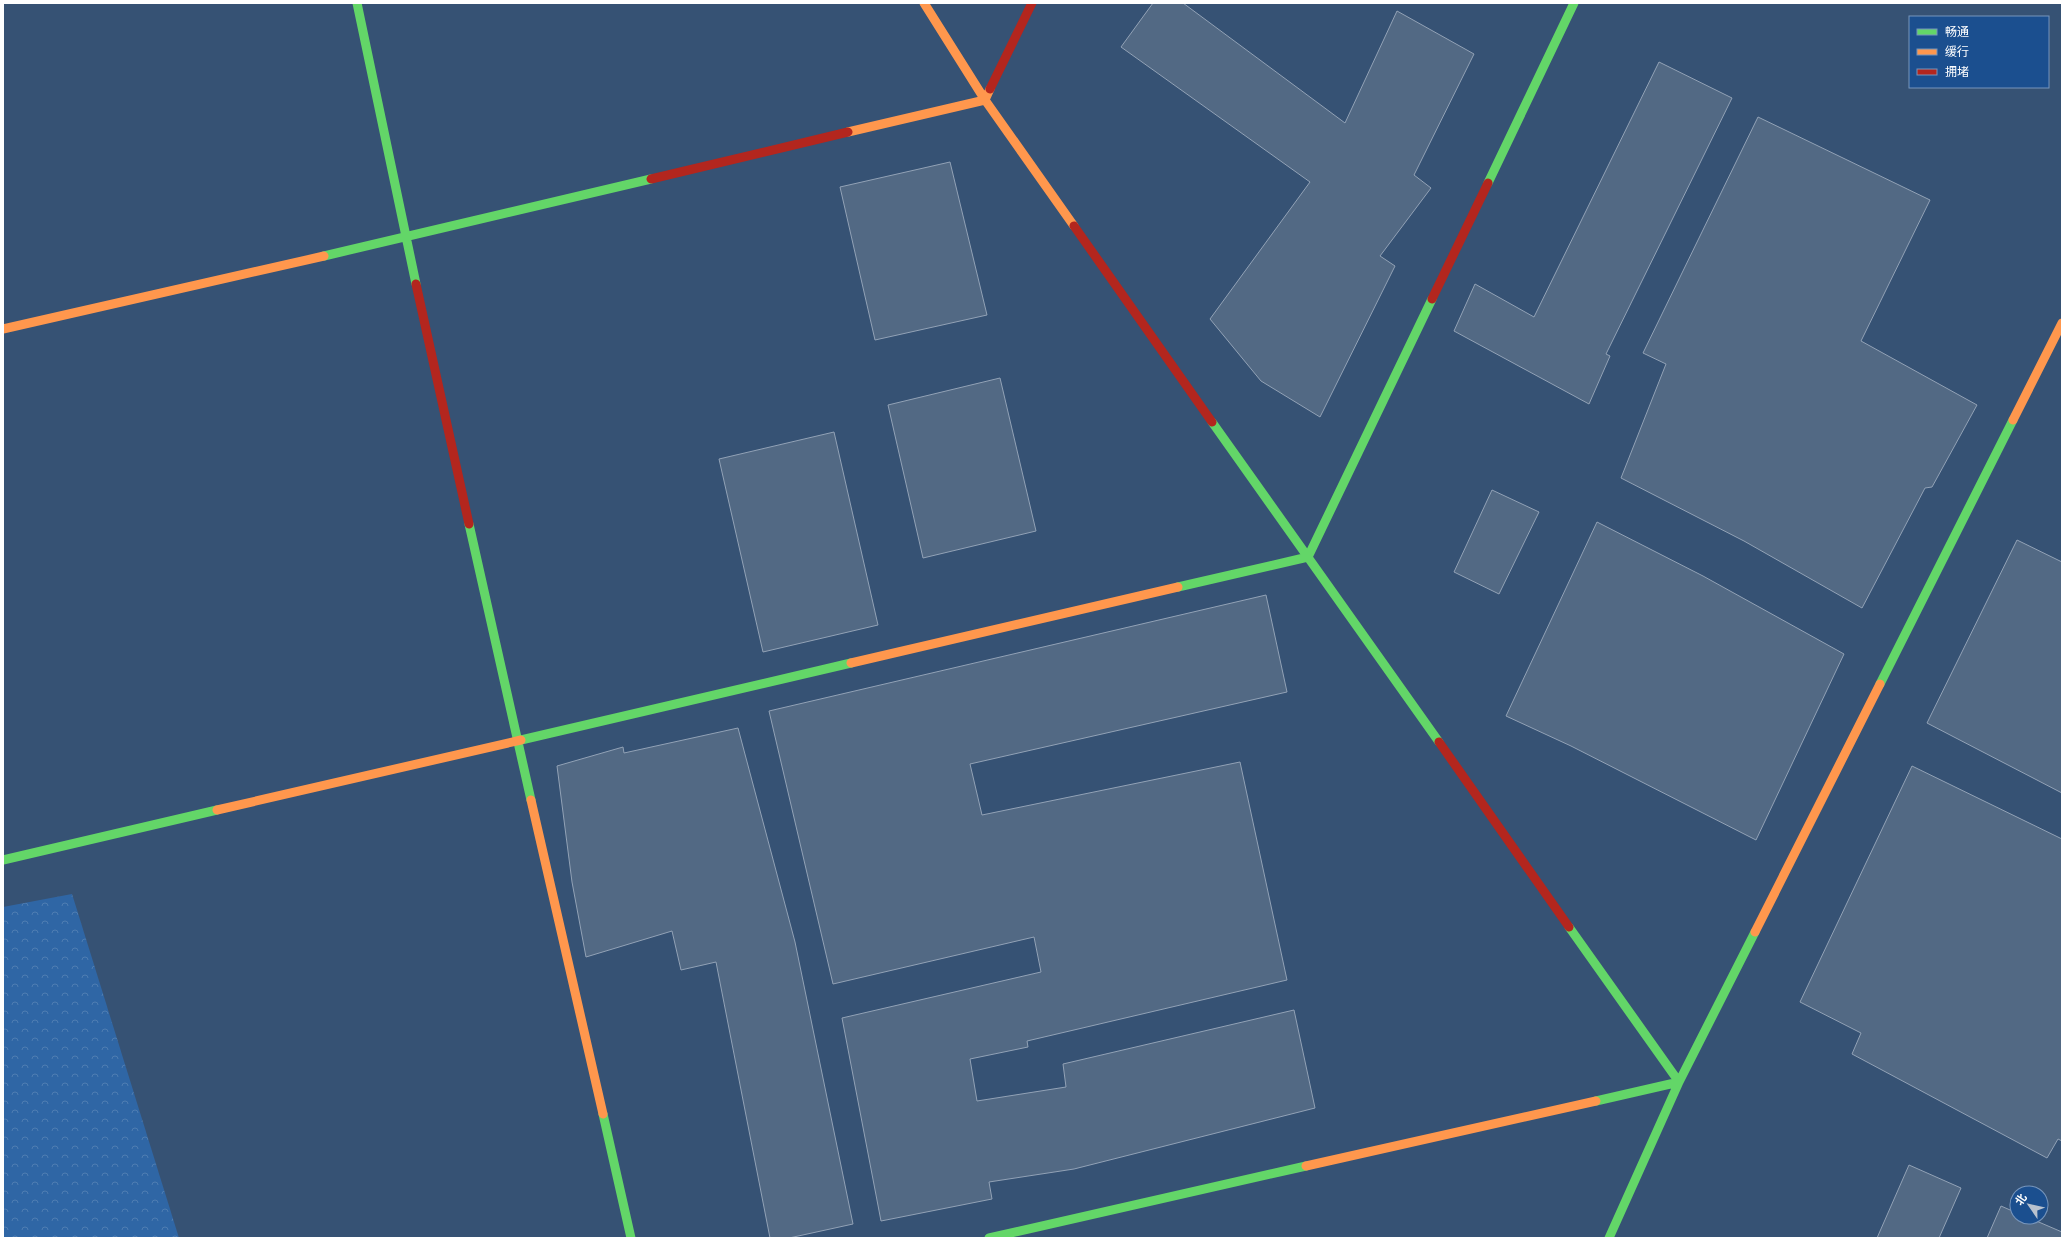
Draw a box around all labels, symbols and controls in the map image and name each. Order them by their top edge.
legend [1909,16,2049,88]
text: 畅通 [1945,24,1969,39]
text: 缓行 [1945,44,1969,59]
text: 拥堵 [1945,64,1969,79]
north arrow [2009,1185,2049,1225]
text: 北 [2012,1191,2030,1208]

